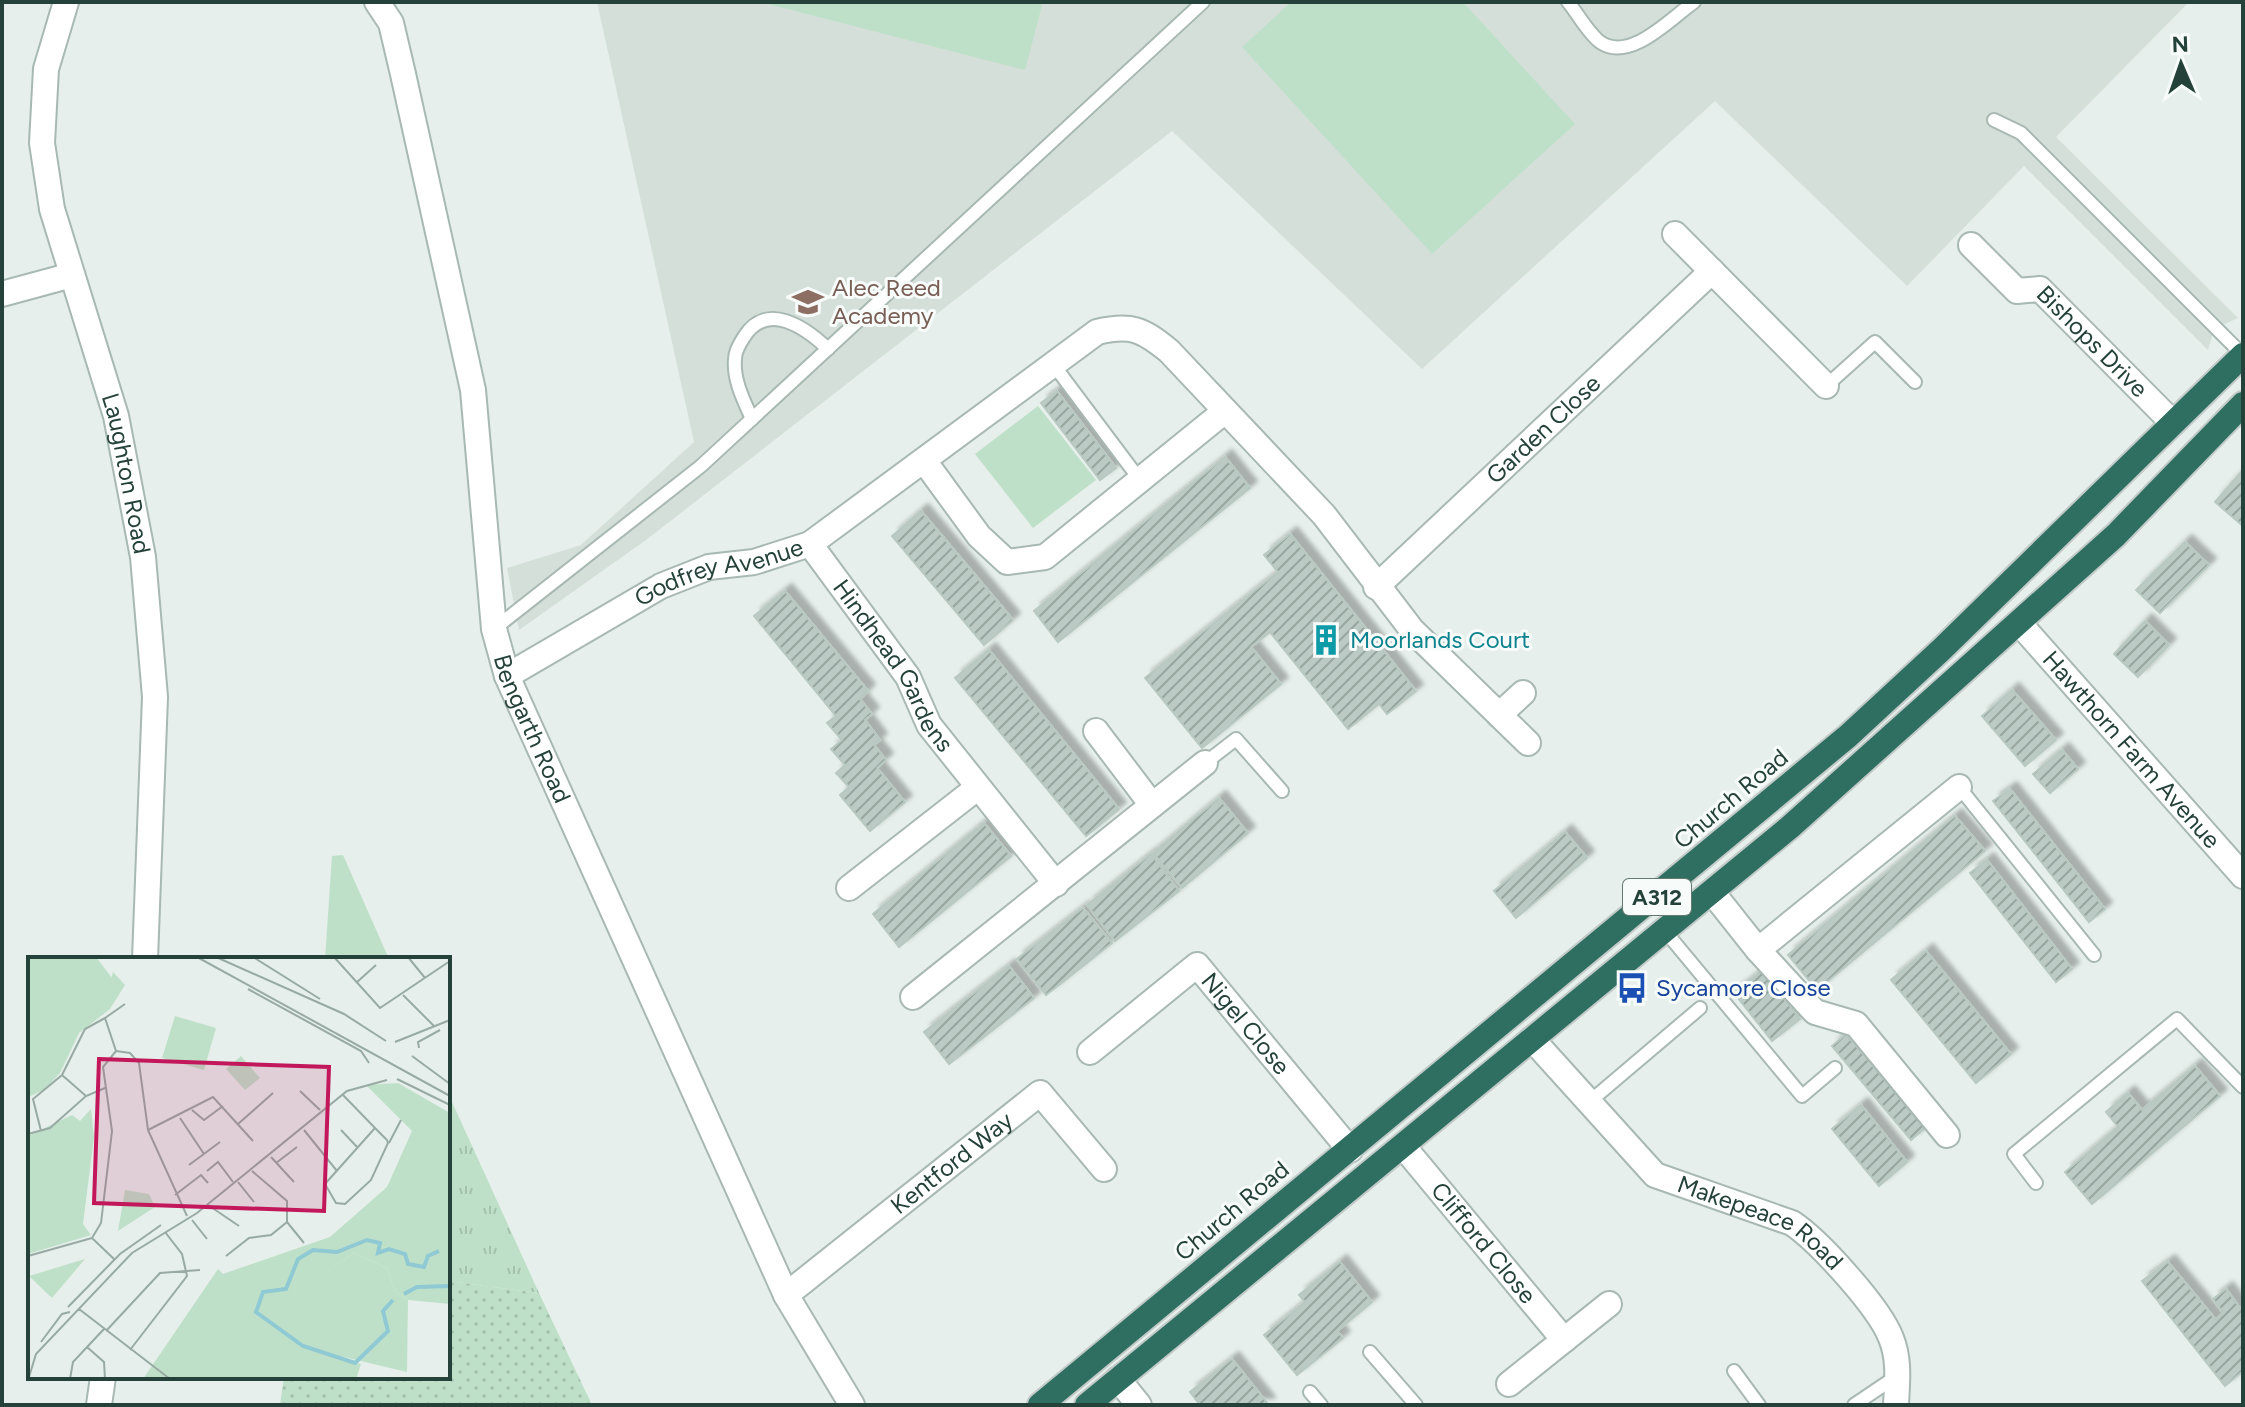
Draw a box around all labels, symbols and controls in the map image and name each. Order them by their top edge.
north arrow [2141,24,2221,104]
text: N [2171,31,2189,58]
place label: Alec Reed Academy [832,273,941,330]
street label: Bishops Drive [2031,279,2154,403]
school or university icon: Alec Reed Academy [791,285,825,319]
street label: Garden Close [1480,369,1606,490]
street label: Laughton Road [96,390,157,556]
street label: Godfrey Avenue [629,532,806,612]
street label: Hindhead Gardens [827,574,960,758]
building icon: Moorlands Court [1309,623,1343,657]
place label: Moorlands Court [1350,625,1530,654]
street label: Hawthorn Farm Avenue [2037,645,2227,854]
street label: Bengarth Road [488,651,577,807]
street label: Church Road [1668,743,1794,855]
road number: A312 [1623,879,1691,915]
inset map [28,957,450,1379]
street label: Nigel Close [1195,967,1296,1080]
bus stop icon: Sycamore Close [1615,971,1649,1005]
place label: Sycamore Close [1656,973,1831,1002]
street label: Kentford Way [885,1105,1019,1220]
street label: Church Road [1169,1155,1295,1267]
street label: Makepeace Road [1674,1169,1849,1276]
street label: Clifford Close [1425,1176,1542,1309]

